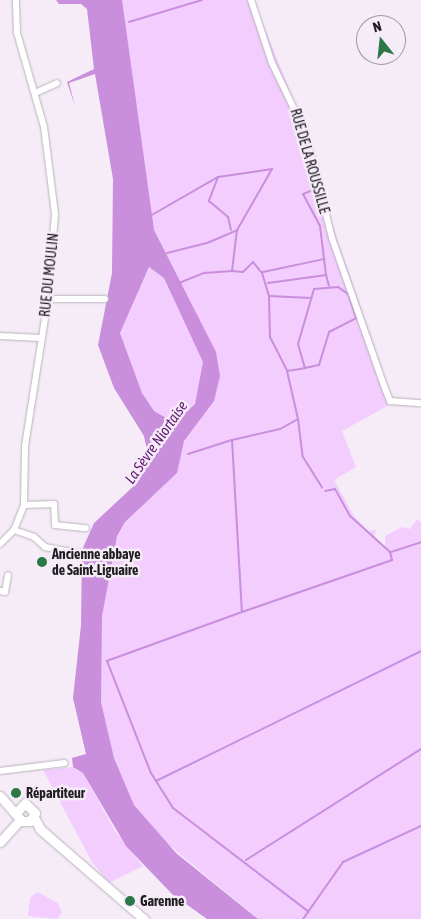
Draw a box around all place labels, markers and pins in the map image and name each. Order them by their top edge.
place label: Ancienne abbaye de Saint-Liguaire [52,546,141,578]
marker: Ancienne abbaye de Saint-Liguaire [36,556,48,568]
place label: Répartiteur [26,785,85,801]
marker: Répartiteur [10,787,22,799]
place label: Garenne [140,893,184,909]
marker: Garenne [124,895,136,907]

